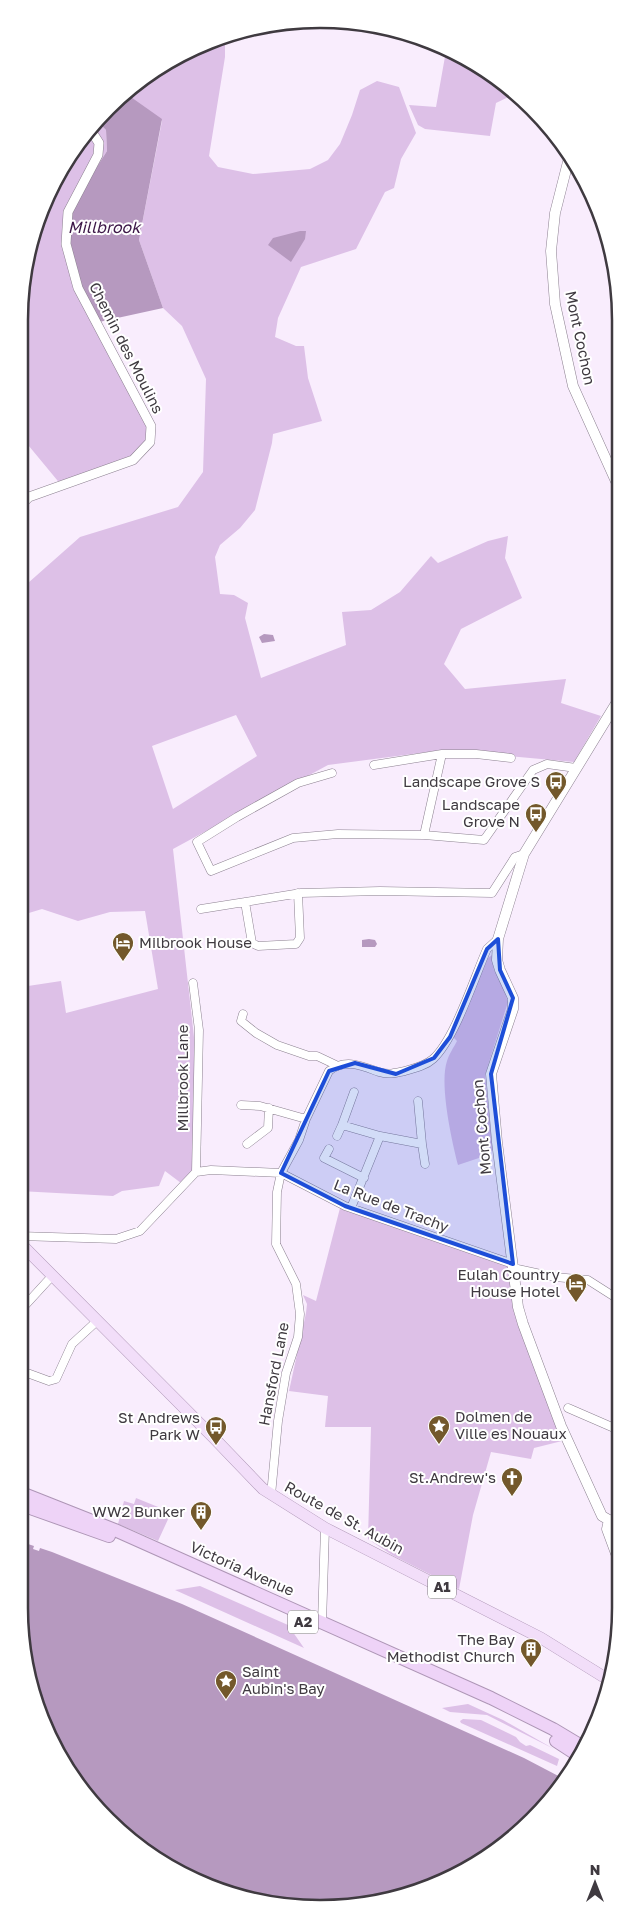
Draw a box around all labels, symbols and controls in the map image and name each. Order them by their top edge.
water label: Millbrook [68,217,142,237]
street label: Chemin des Moulins [86,279,168,416]
street label: Mont Cochon [562,289,600,386]
bus stop icon: Landscape Grove S [544,770,568,801]
place label: Landscape Grove S [403,772,540,790]
place label: Landscape Grove N [442,795,520,830]
bus stop icon: Landscape Grove N [524,802,548,833]
hotel icon: Milbrook House [111,931,135,962]
place label: Milbrook House [139,933,252,951]
street label: Millbrook Lane [173,1024,191,1131]
street label: Mont Cochon [468,1079,494,1175]
street label: La Rue de Trachy [331,1175,452,1235]
place label: Eulah Country House Hotel [457,1265,561,1300]
hotel icon: Eulah Country House Hotel [564,1272,588,1303]
street label: Hansford Lane [254,1320,292,1427]
place label: Dolmen de Ville es Nouaux [455,1407,567,1442]
place label: St Andrews Park W [118,1408,200,1443]
place icon: Dolmen de Ville es Nouaux [427,1414,451,1445]
bus stop icon: St Andrews Park W [204,1415,228,1446]
church icon: St.Andrew's [500,1466,524,1497]
place label: St.Andrew's [409,1468,496,1486]
street label: Route de St. Aubin [282,1477,407,1557]
building icon: WW2 Bunker [189,1500,213,1531]
place label: WW2 Bunker [92,1502,185,1520]
street label: Victoria Avenue [187,1537,298,1599]
road number: A1 [428,1575,456,1598]
road number: A2 [288,1610,318,1634]
place label: The Bay Methodist Church [387,1630,516,1665]
building icon: The Bay Methodist Church [519,1637,543,1668]
place label: Saint Aubin's Bay [242,1662,325,1697]
place icon: Saint Aubin's Bay [214,1669,238,1700]
north arrow [570,1858,620,1908]
text: N [590,1861,600,1878]

